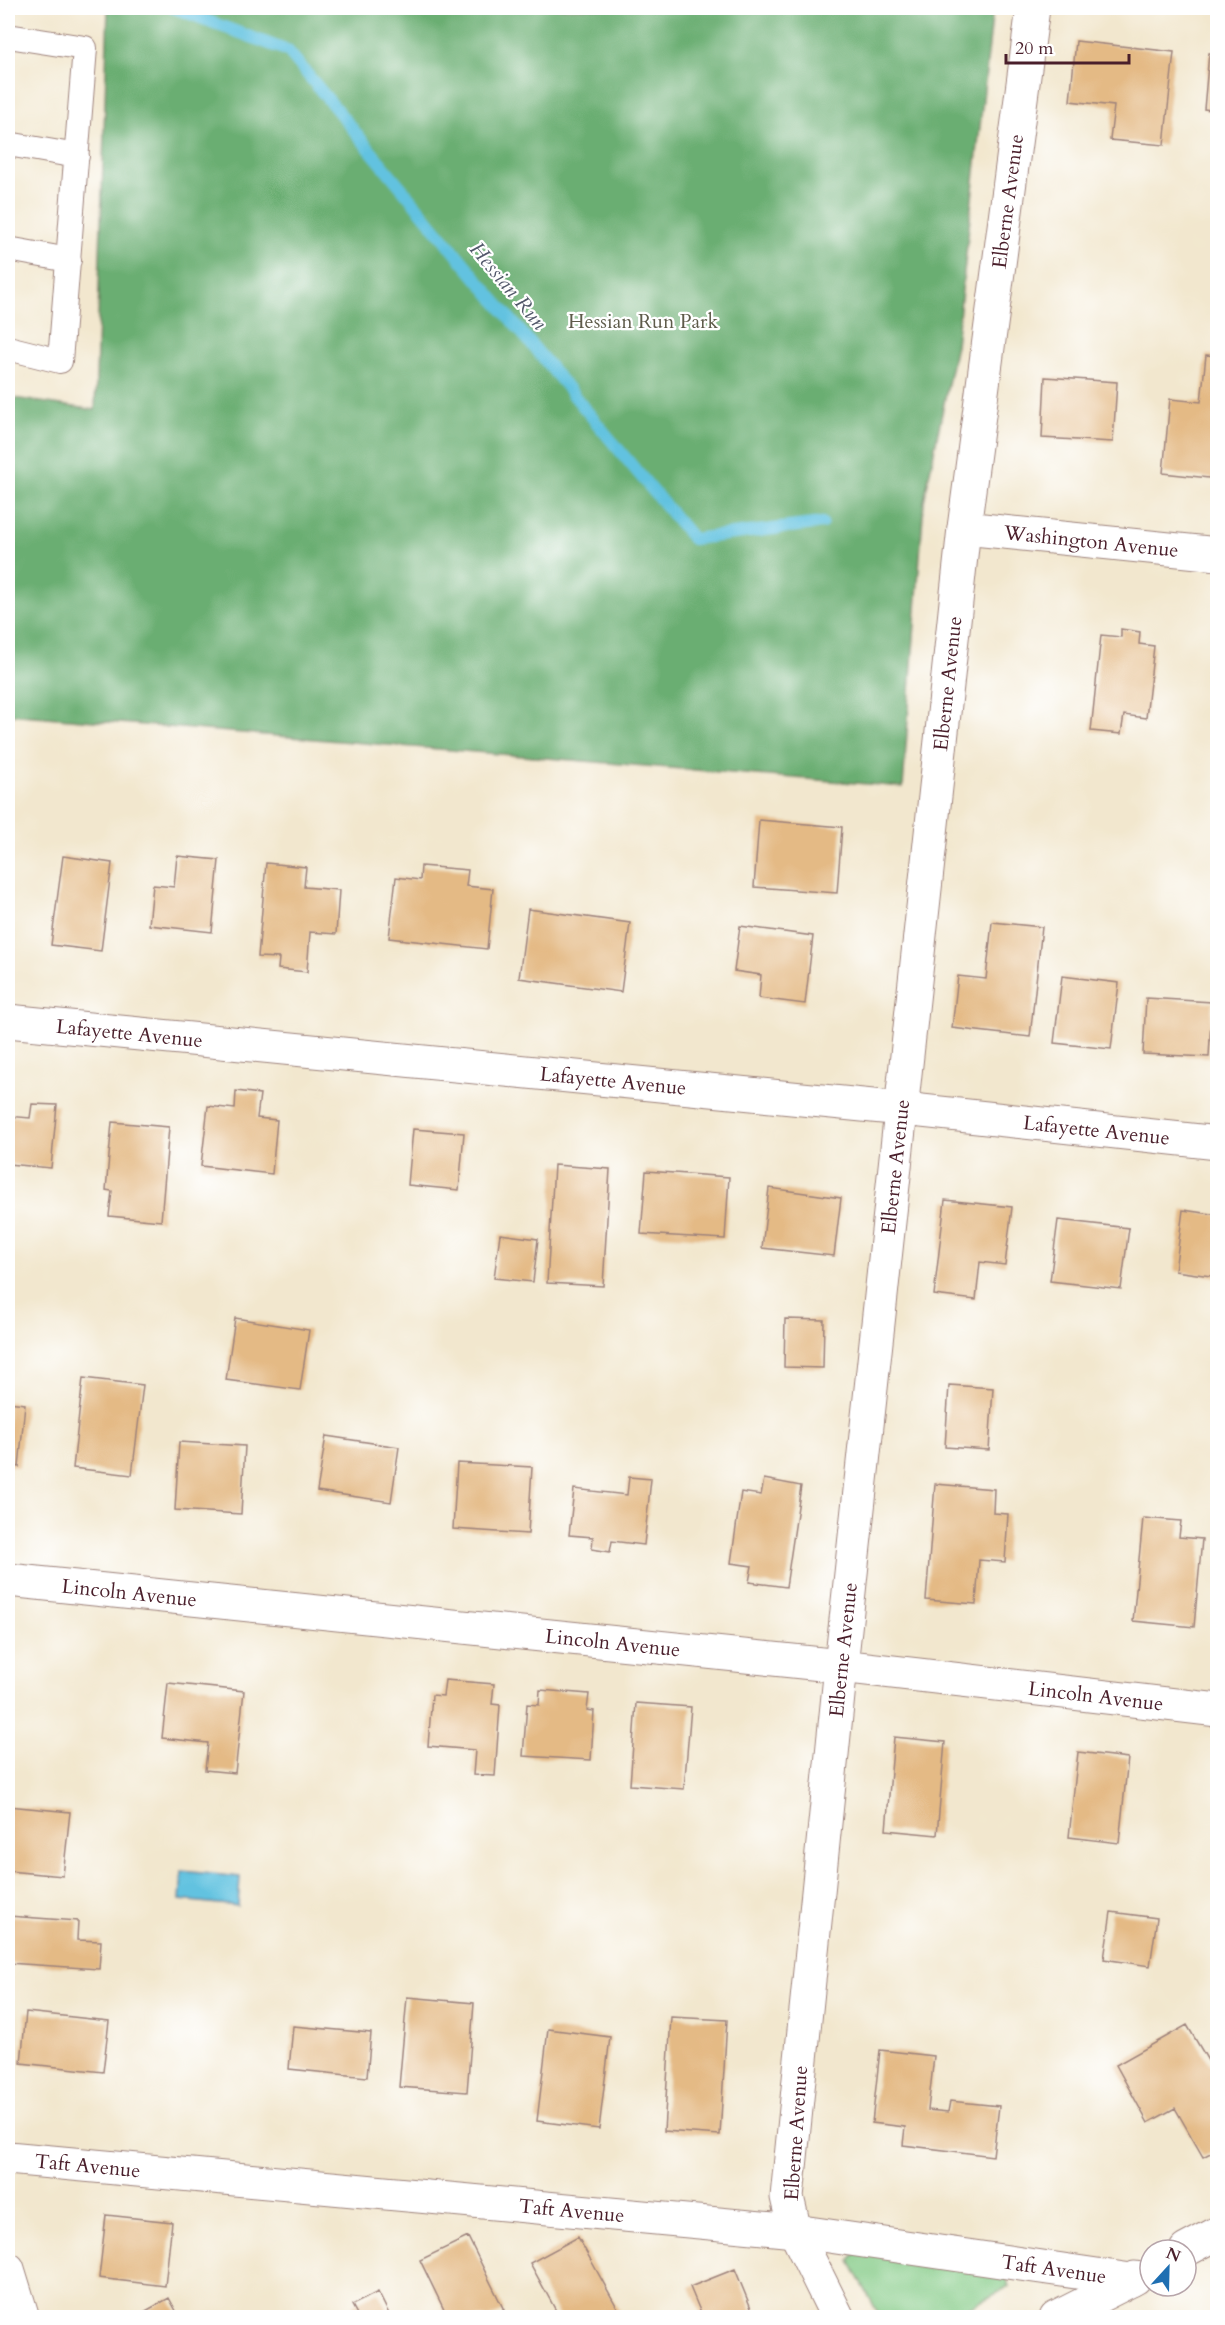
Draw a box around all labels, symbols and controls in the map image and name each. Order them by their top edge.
scale bar [1006,27,1129,65]
text: 20 m [1015,36,1054,61]
street label: Elberne Avenue [985,132,1030,270]
water label: Hessian Run [463,236,554,337]
park label: Hessian Run Park [568,308,718,335]
street label: Washington Avenue [1002,519,1180,563]
street label: Elberne Avenue [927,615,968,752]
street label: Lafayette Avenue [55,1012,204,1054]
street label: Lafayette Avenue [539,1060,688,1101]
street label: Elberne Avenue [874,1098,916,1235]
street label: Lafayette Avenue [1022,1109,1171,1151]
street label: Lincoln Avenue [60,1572,198,1613]
street label: Elberne Avenue [822,1581,863,1718]
street label: Lincoln Avenue [544,1622,682,1663]
street label: Lincoln Avenue [1027,1674,1165,1717]
street label: Elberne Avenue [778,2065,814,2201]
street label: Taft Avenue [34,2147,142,2184]
street label: Taft Avenue [518,2192,626,2229]
north arrow [1138,2238,1198,2298]
text: N [1163,2242,1184,2268]
street label: Taft Avenue [999,2248,1108,2290]

